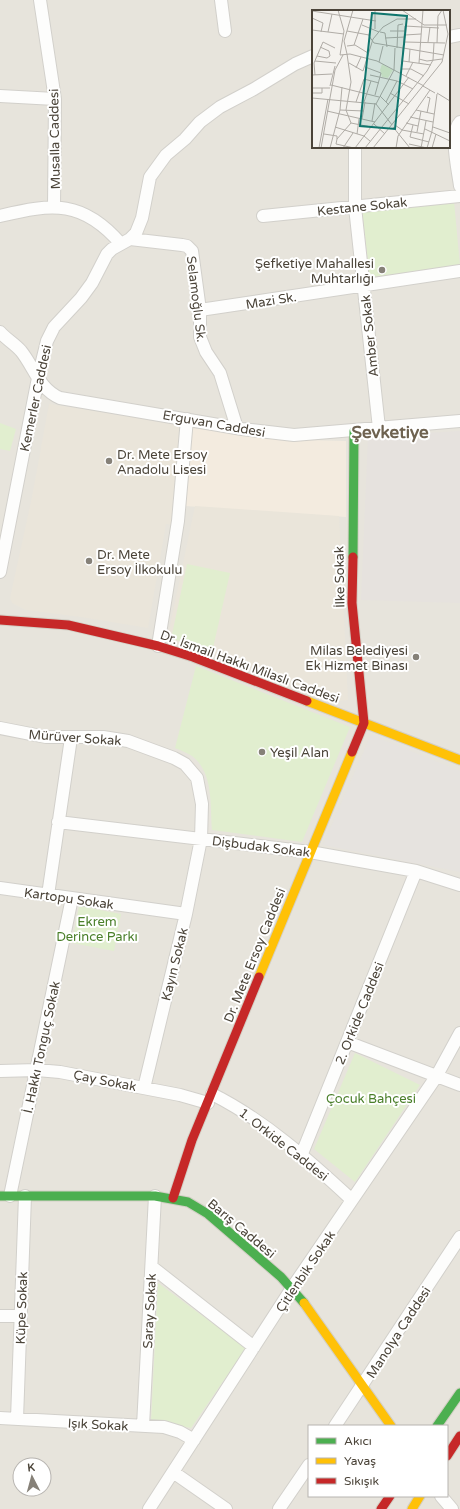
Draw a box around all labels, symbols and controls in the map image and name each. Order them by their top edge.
inset map [312,10,450,148]
street label: Musalla Caddesi [46,89,64,189]
street label: Kestane Sokak [316,194,408,220]
street label: Selamoğlu Sk. [183,255,209,343]
place label: Şefketiye Mahallesi Muhtarlığı [255,256,374,287]
marker: Şefketiye Mahallesi Muhtarlığı [377,265,387,275]
street label: Mazi Sk. [245,289,298,313]
street label: Amber Sokak [358,294,382,378]
street label: Kemerler Caddesi [17,343,55,453]
street label: Erguvan Caddesi [161,407,266,441]
district label: Şevketiye [351,422,429,443]
place label: Dr. Mete Ersoy Anadolu Lisesi [117,447,208,478]
marker: Dr. Mete Ersoy Anadolu Lisesi [104,456,114,466]
street label: İlke Sokak [331,546,349,608]
place label: Dr. Mete Ersoy İlkokulu [97,547,182,578]
marker: Dr. Mete Ersoy İlkokulu [84,556,94,566]
street label: Dr. İsmail Hakkı Milaslı Caddesi [158,627,342,707]
place label: Milas Belediyesi Ek Hizmet Binası [305,643,408,674]
marker: Milas Belediyesi Ek Hizmet Binası [411,652,421,662]
street label: Mürüver Sokak [28,727,122,749]
place label: Yeşil Alan [270,745,329,761]
marker: Yeşil Alan [257,747,267,757]
street label: Dişbudak Sokak [211,833,311,861]
street label: Kartopu Sokak [23,885,115,913]
street label: Dr. Mete Ersoy Caddesi [221,886,289,1025]
park label: Ekrem Derince Parkı [56,914,138,945]
street label: Kayın Sokak [158,926,192,1002]
street label: 2. Orkide Caddesi [332,960,388,1067]
street label: İ. Hakkı Tonguç Sokak [20,980,64,1115]
street label: Çay Sokak [72,1067,138,1095]
park label: Çocuk Bahçesi [326,1091,416,1107]
street label: 1. Orkide Caddesi [235,1105,331,1185]
street label: Barış Caddesi [204,1196,279,1262]
street label: Çitlenbik Sokak [273,1228,339,1315]
street label: Küpe Sokak [13,1271,31,1345]
street label: Saray Sokak [140,1273,160,1349]
street label: Manolya Caddesi [363,1284,434,1381]
street label: Işık Sokak [67,1415,129,1435]
legend [308,1425,448,1497]
text: Akıcı [344,1434,372,1448]
text: Yavaş [344,1454,376,1468]
north arrow [12,1457,52,1497]
text: K [27,1461,36,1474]
text: Sıkışık [344,1474,380,1488]

